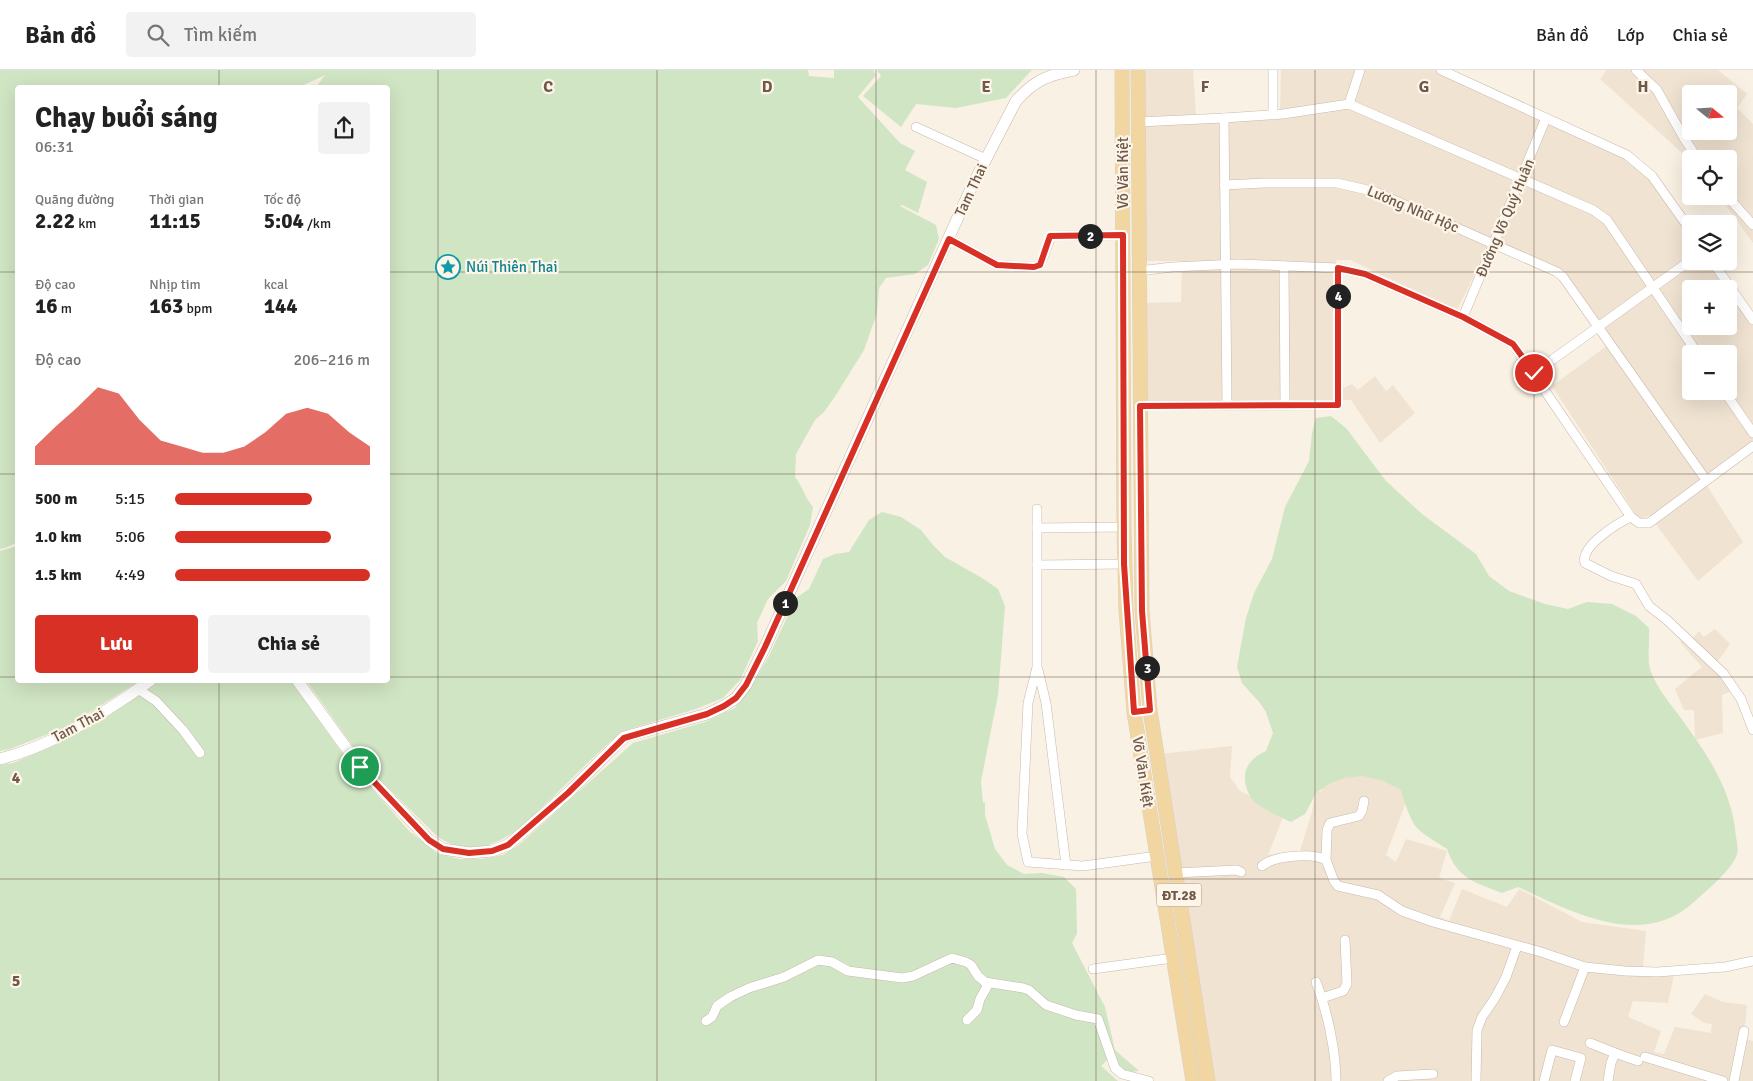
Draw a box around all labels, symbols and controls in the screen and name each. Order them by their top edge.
search box [126,12,476,57]
text: Bản đồ [25,20,96,50]
icon: search [144,21,172,49]
text: Tìm kiếm [184,23,257,47]
text: Bản đồ [1536,24,1589,46]
text: Lớp [1617,24,1644,46]
text: Chia sẻ [1672,24,1728,46]
text: C [543,77,553,97]
text: D [762,77,773,97]
text: E [981,77,991,97]
text: F [1201,77,1210,97]
text: G [1419,77,1429,97]
text: H [1638,77,1648,97]
north arrow [1682,85,1738,140]
map controls [1682,85,1737,400]
text: Chạy buổi sáng [35,101,218,135]
button: share [318,102,370,154]
text: 06:31 [35,137,74,157]
street label: Võ Văn Kiệt [1114,137,1132,209]
button: locate [1682,150,1737,205]
street label: Đường Võ Quý Huân [1472,156,1538,280]
street label: Tam Thai [951,161,991,219]
street label: Lương Nhữ Hộc [1364,182,1462,236]
text: Quãng đường [35,191,114,208]
text: Thời gian [149,191,204,208]
text: Tốc độ [264,191,301,208]
text: 2.22 [35,208,75,234]
text: 11:15 [149,208,201,234]
text: 5:04 [264,208,304,234]
text: km [75,215,96,232]
text: /km [304,215,331,232]
button: layers [1682,215,1737,270]
pin: 2 [1078,224,1102,248]
text: 2 [1087,228,1094,245]
place icon: Núi Thiên Thai [435,254,461,280]
place label: Núi Thiên Thai [466,258,558,276]
text: Độ cao [35,276,76,293]
text: Nhịp tim [149,276,201,293]
text: kcal [264,276,288,293]
button: + [1682,280,1737,335]
pin: 4 [1326,284,1350,308]
text: 4 [1335,288,1342,305]
text: 16 [35,293,58,319]
text: 163 [149,293,183,319]
text: 144 [264,293,298,319]
text: m [58,300,72,317]
text: bpm [183,300,212,317]
button: − [1682,345,1737,400]
text: Độ cao [35,350,81,370]
text: 206–216 m [293,350,370,370]
pin [1513,352,1555,394]
icon: check [1520,359,1548,387]
text: 500 m [35,489,77,509]
text: 5:15 [115,489,145,509]
text: 1.0 km [35,527,82,547]
text: 5:06 [115,527,145,547]
text: 1.5 km [35,565,82,585]
text: 4:49 [115,565,145,585]
pin: 1 [772,590,798,616]
text: 1 [782,595,789,612]
button: Lưu [35,615,198,673]
button: Chia sẻ [208,615,370,673]
pin: 3 [1134,656,1160,680]
text: 3 [1144,660,1151,677]
street label: Tam Thai [49,704,107,746]
street label: Võ Văn Kiệt [1128,735,1158,809]
pin [339,746,381,788]
icon: arrive [346,753,374,781]
text: 4 [12,768,21,788]
road number: ĐT.28 [1156,884,1202,906]
text: 5 [12,971,20,991]

